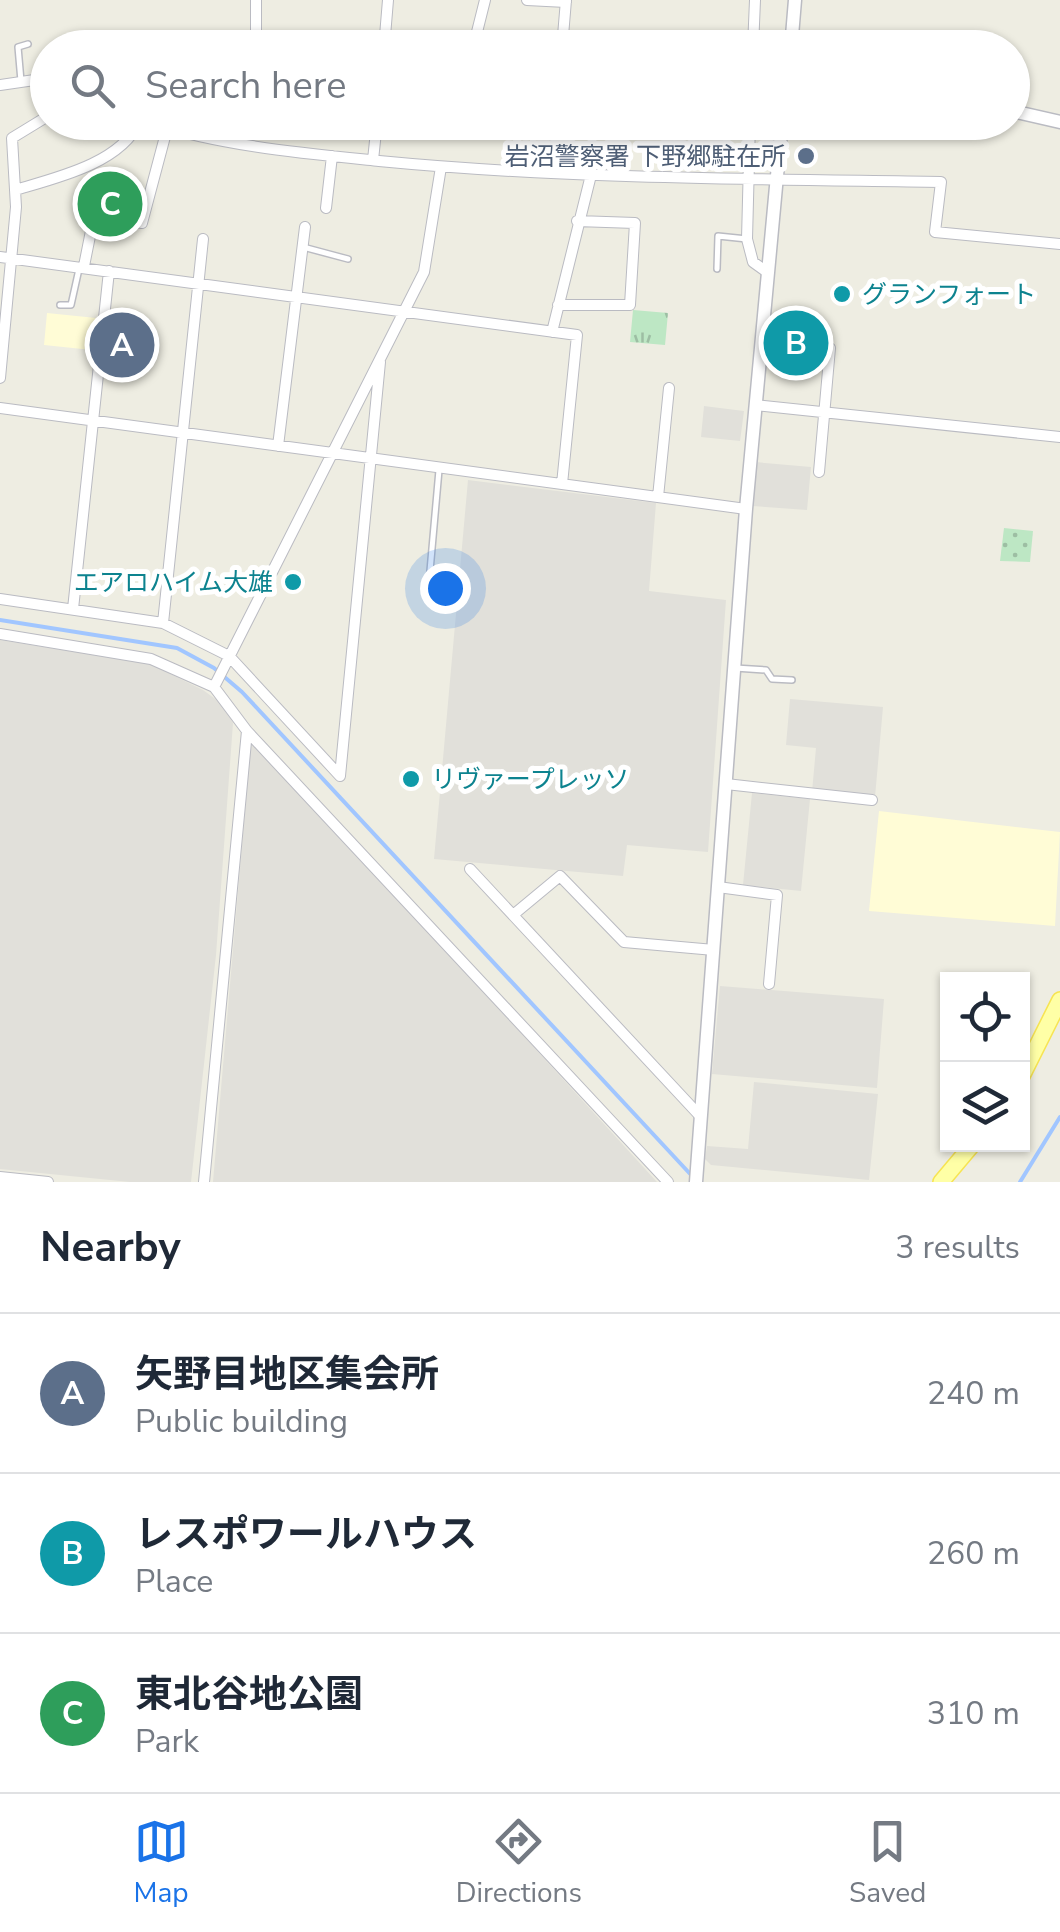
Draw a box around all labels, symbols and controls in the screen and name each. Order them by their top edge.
search box [30,30,1030,140]
icon: search [65,58,120,113]
text: Search here [145,60,346,111]
place label: 岩沼警察署 下野郷駐在所 [505,140,786,174]
marker: 岩沼警察署 下野郷駐在所 [795,145,817,167]
pin: C [78,166,142,242]
place label: グランフォート [862,278,1036,312]
marker: グランフォート [831,283,853,305]
pin: B [764,306,828,380]
pin: A [90,308,154,382]
your location [420,563,471,614]
place label: エアロハイム大雄 [74,566,273,600]
marker: エアロハイム大雄 [282,571,304,593]
place label: リヴァープレッソ [431,763,630,797]
marker: リヴァープレッソ [400,768,422,790]
map controls [940,972,1030,1152]
button: locate [940,972,1030,1062]
button: layers [940,1062,1030,1152]
text: Nearby [40,1219,181,1276]
text: 3 results [895,1226,1020,1269]
text: 矢野目地区集会所 [135,1349,439,1400]
text: A [61,1372,84,1415]
text: 240 m [927,1372,1020,1415]
text: Public building [135,1400,348,1443]
text: レスポワールハウス [135,1509,477,1560]
text: B [61,1532,84,1575]
text: 260 m [927,1532,1020,1575]
text: Place [135,1560,213,1603]
text: 東北谷地公園 [135,1669,363,1720]
text: C [62,1692,83,1735]
text: 310 m [927,1692,1020,1735]
text: Park [135,1720,199,1763]
tab: Map [134,1814,189,1912]
tab: Directions [456,1814,582,1912]
tab: Saved [849,1814,926,1912]

